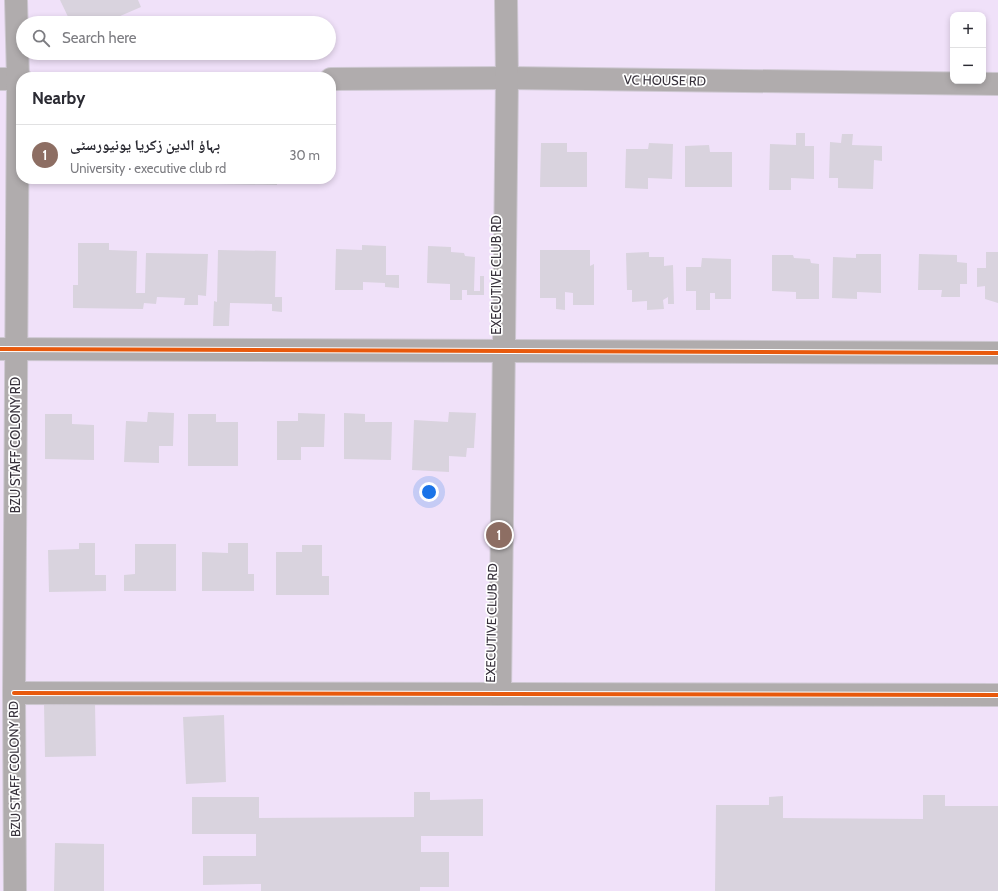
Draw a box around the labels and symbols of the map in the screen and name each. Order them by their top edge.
street label: VC HOUSE RD [624,71,706,89]
street label: EXECUTIVE CLUB RD [488,215,504,335]
street label: BZU STAFF COLONY RD [7,377,23,513]
your location [419,482,439,502]
pin: 1 [486,520,512,550]
street label: EXECUTIVE CLUB RD [482,563,500,683]
street label: BZU STAFF COLONY RD [5,701,23,837]

